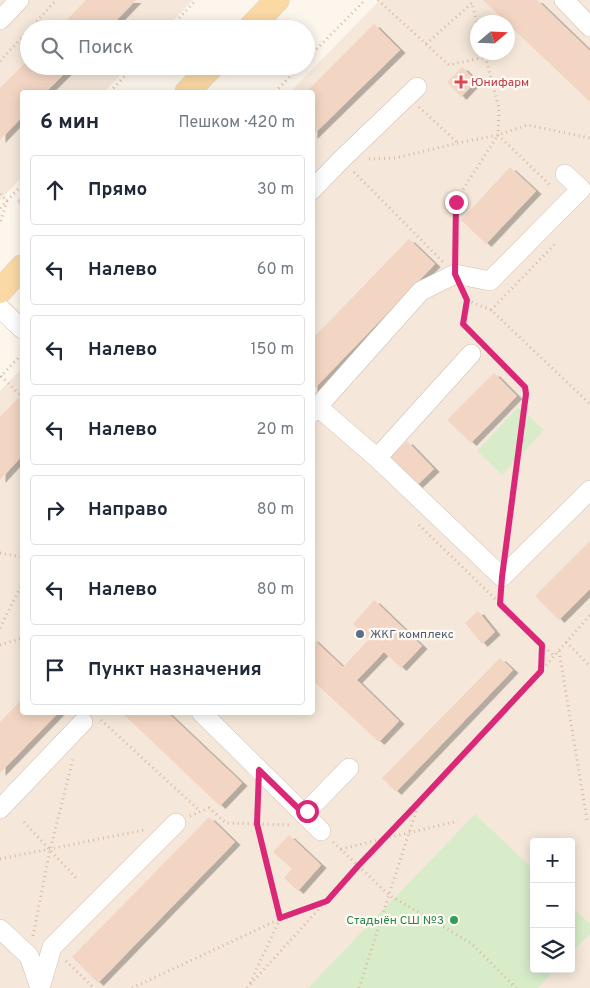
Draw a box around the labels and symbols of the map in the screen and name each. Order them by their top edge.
north arrow [470,15,515,60]
place label: Юнифарм [471,75,529,91]
marker: Юнифарм [455,76,467,88]
route end [445,191,468,214]
place label: ЖКГ комплекс [370,627,454,643]
marker: ЖКГ комплекс [354,628,366,640]
route start [296,800,319,823]
place label: Стадыён СШ №3 [346,913,444,929]
marker: Стадыён СШ №3 [448,914,460,926]

